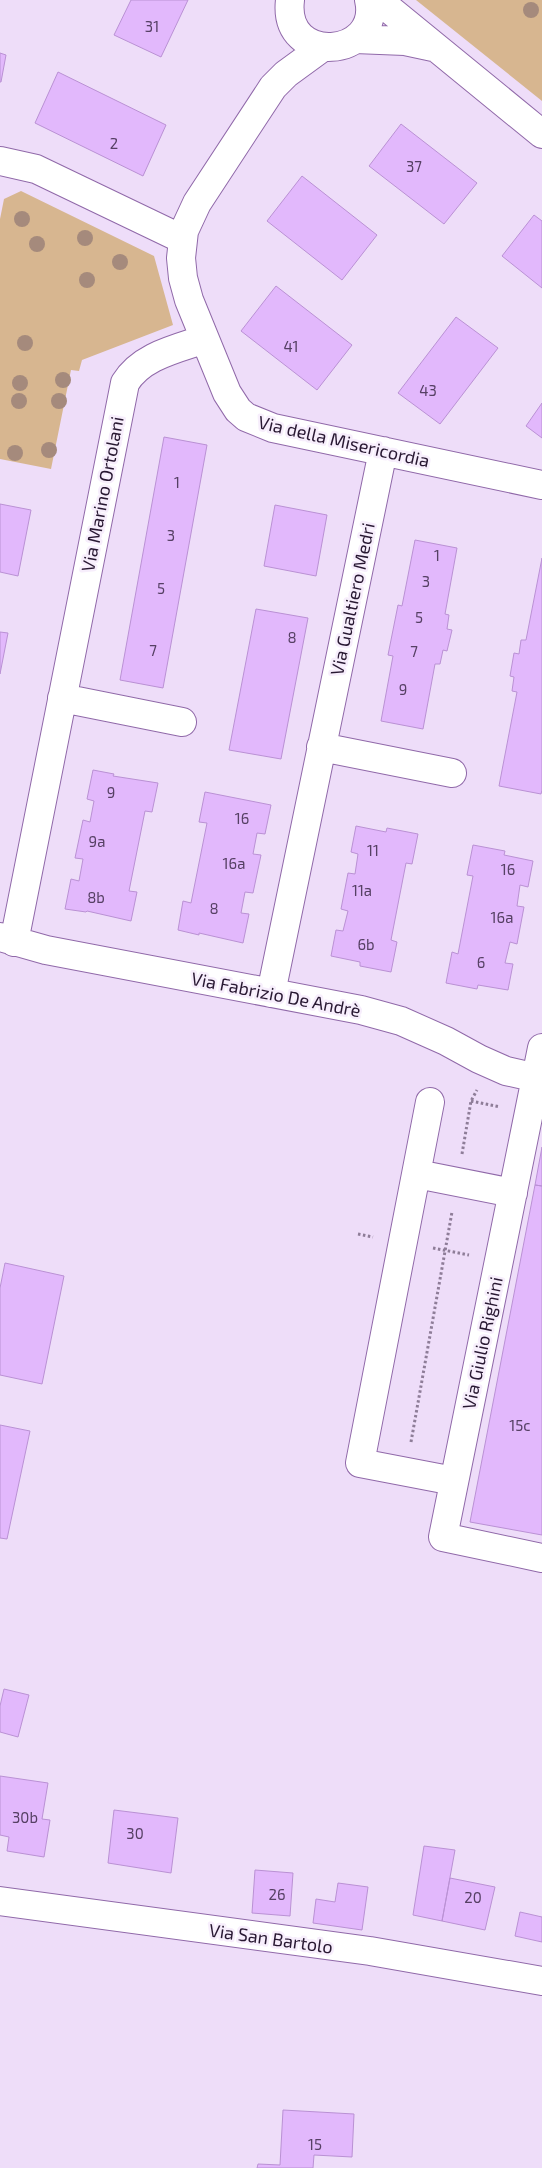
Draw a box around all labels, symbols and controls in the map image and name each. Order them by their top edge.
house number: 31 [145,17,159,35]
house number: 2 [110,134,118,152]
house number: 37 [406,157,422,175]
house number: 41 [283,337,299,355]
house number: 43 [419,381,437,399]
street label: Via della Misericordia [256,411,432,471]
street label: Via Marino Ortolani [76,414,128,574]
house number: 1 [174,473,180,491]
street label: Via Gualtiero Medri [325,521,379,677]
house number: 3 [167,526,175,544]
house number: 1 [434,546,440,564]
house number: 3 [422,572,430,590]
house number: 5 [157,579,165,597]
house number: 5 [415,608,423,626]
house number: 8 [287,628,297,646]
house number: 7 [149,641,157,659]
house number: 7 [410,642,418,660]
house number: 9 [399,680,407,698]
house number: 9 [107,783,115,801]
house number: 16 [235,809,249,827]
house number: 9a [89,832,105,850]
house number: 11 [367,841,379,859]
house number: 16a [223,854,245,872]
house number: 16 [501,860,515,878]
house number: 11a [352,881,372,899]
house number: 8b [87,888,105,906]
house number: 8 [209,899,219,917]
house number: 16a [491,908,513,926]
house number: 6b [357,935,375,953]
house number: 6 [477,953,485,971]
street label: Via Fabrizio De Andrè [189,967,363,1021]
street label: Via Giulio Righini [457,1275,507,1411]
house number: 15c [509,1416,531,1434]
house number: 30b [12,1808,38,1826]
house number: 30 [126,1824,144,1842]
house number: 26 [268,1885,286,1903]
house number: 20 [464,1888,482,1906]
street label: Via San Bartolo [208,1918,334,1958]
house number: 15 [308,2135,322,2153]

